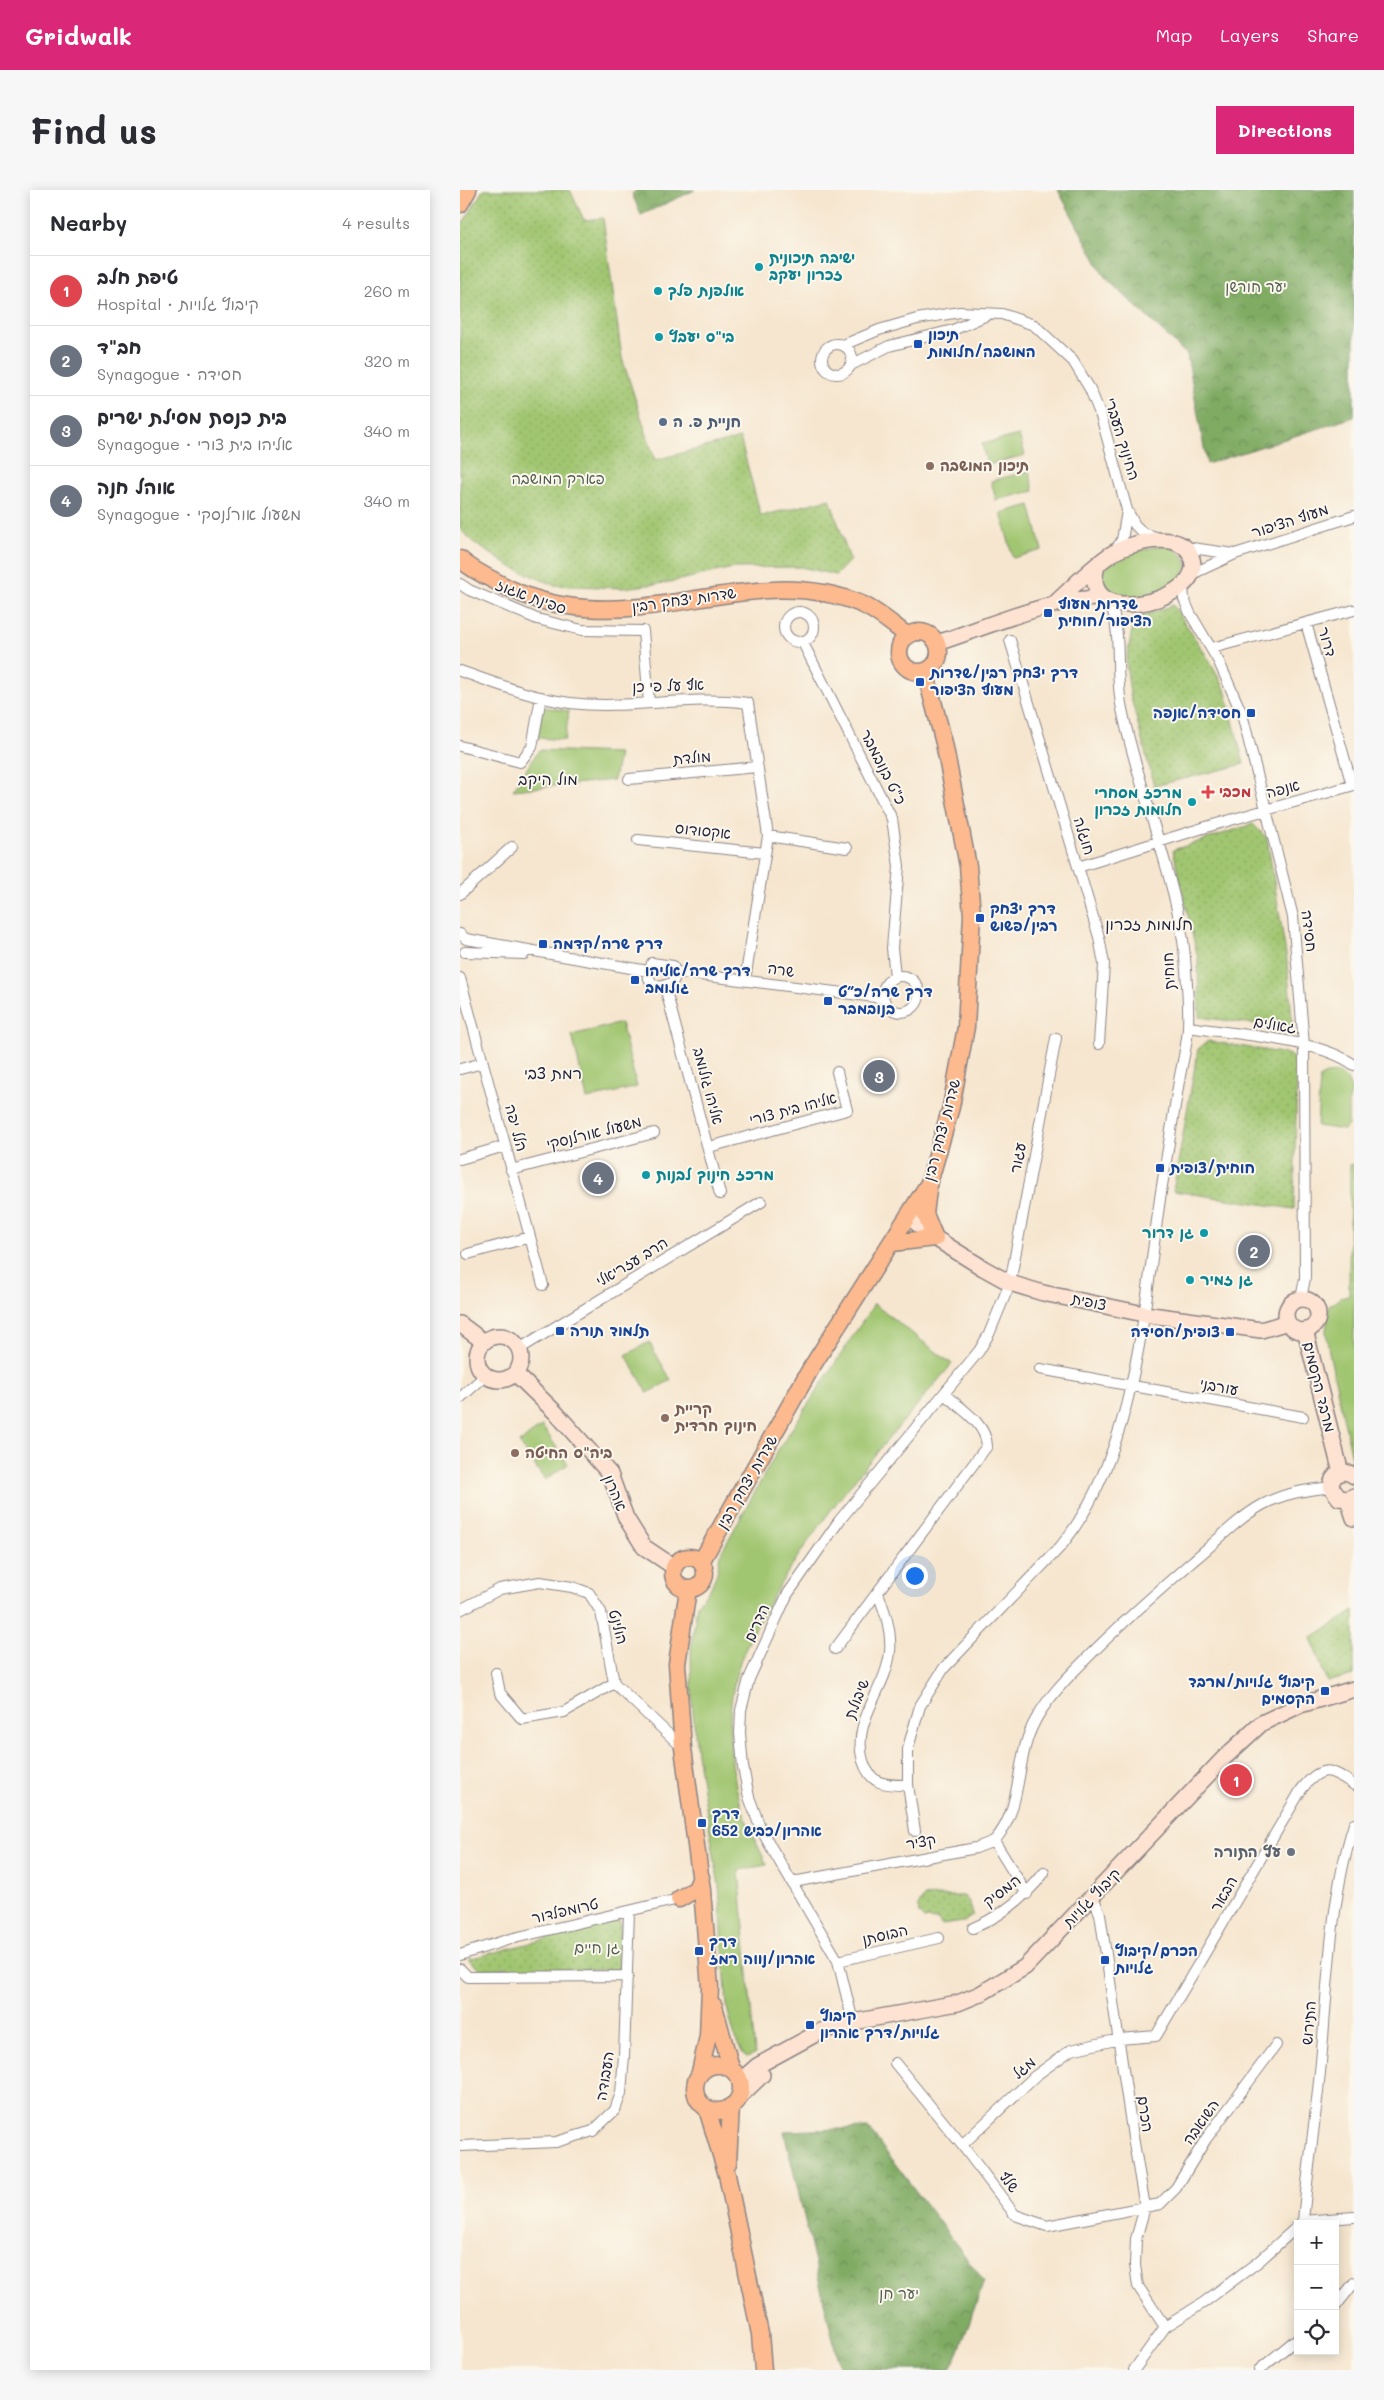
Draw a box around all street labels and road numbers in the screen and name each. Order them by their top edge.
street label: החינוך העברי [1101,395,1145,482]
street label: מעוף הציפור [1249,498,1331,542]
street label: ספינת אגוז [493,574,569,618]
street label: שדרות יצחק רבין [630,582,738,616]
street label: דרור [1314,624,1342,659]
street label: אף על פי כן [632,674,704,696]
street label: כ"ט בנובמבר [856,726,911,808]
street label: מולדת [671,745,712,769]
street label: אנפה [1264,774,1302,802]
street label: חוגלה [1070,814,1100,857]
street label: אקסודוס [674,817,732,843]
street label: חסידה [1298,909,1322,953]
street label: חוחית [1157,952,1179,990]
street label: שרה [766,957,796,981]
street label: גאולים [1252,1011,1298,1037]
street label: אליהו גולומב [689,1045,729,1127]
street label: שדרות יצחק רבין [918,1076,964,1183]
street label: אליהו בית צורי [747,1087,839,1129]
street label: הלל יפה [501,1102,533,1154]
street label: משעול אורלנסקי [544,1111,643,1154]
street label: עגור [1004,1140,1030,1175]
street label: הרב עזריאלי [592,1232,671,1290]
street label: צופית [1069,1287,1108,1314]
street label: מרבד הקסמים [1298,1339,1341,1434]
street label: עורבני [1198,1373,1240,1399]
street label: שדרות יצחק רבין [711,1431,781,1532]
street label: אהרון [598,1471,633,1515]
street label: הדרים [739,1600,774,1645]
street label: הולינט [605,1607,633,1646]
street label: שיבולת [839,1675,873,1722]
street label: קציר [904,1829,938,1854]
street label: קיבוץ גלויות [1057,1863,1125,1932]
street label: המסיק [978,1869,1024,1911]
street label: הבאר [1205,1872,1241,1915]
street label: טרומפלדור [530,1893,600,1927]
street label: הבוסתן [860,1919,910,1949]
street label: התירוש [1296,2000,1320,2046]
street label: העבודה [590,2050,618,2102]
street label: מגל [1007,2052,1039,2083]
street label: הכרם [1134,2094,1158,2133]
street label: השואבה [1177,2095,1223,2148]
street label: שלף [995,2167,1025,2196]

